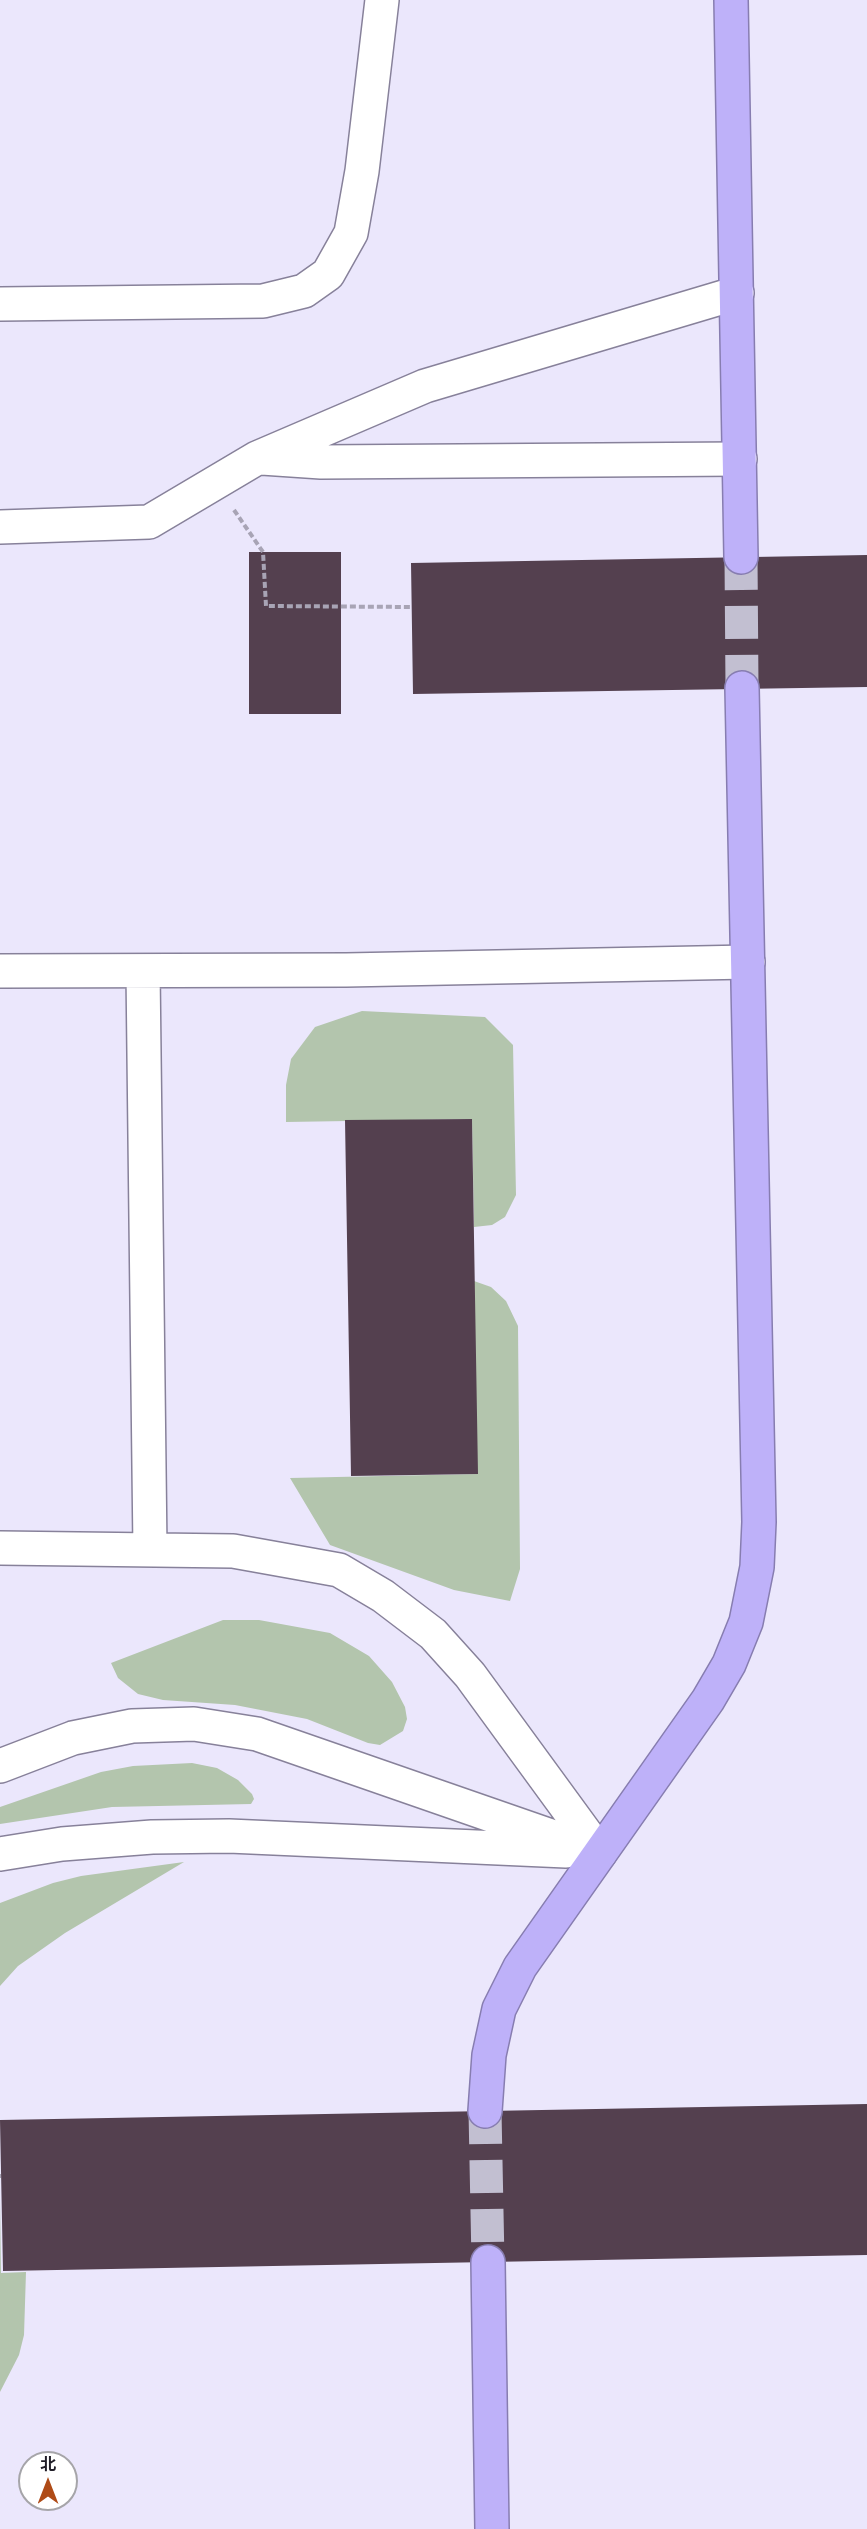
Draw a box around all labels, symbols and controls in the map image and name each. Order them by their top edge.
north arrow [18,2451,78,2511]
text: 北 [40,2454,56,2476]

